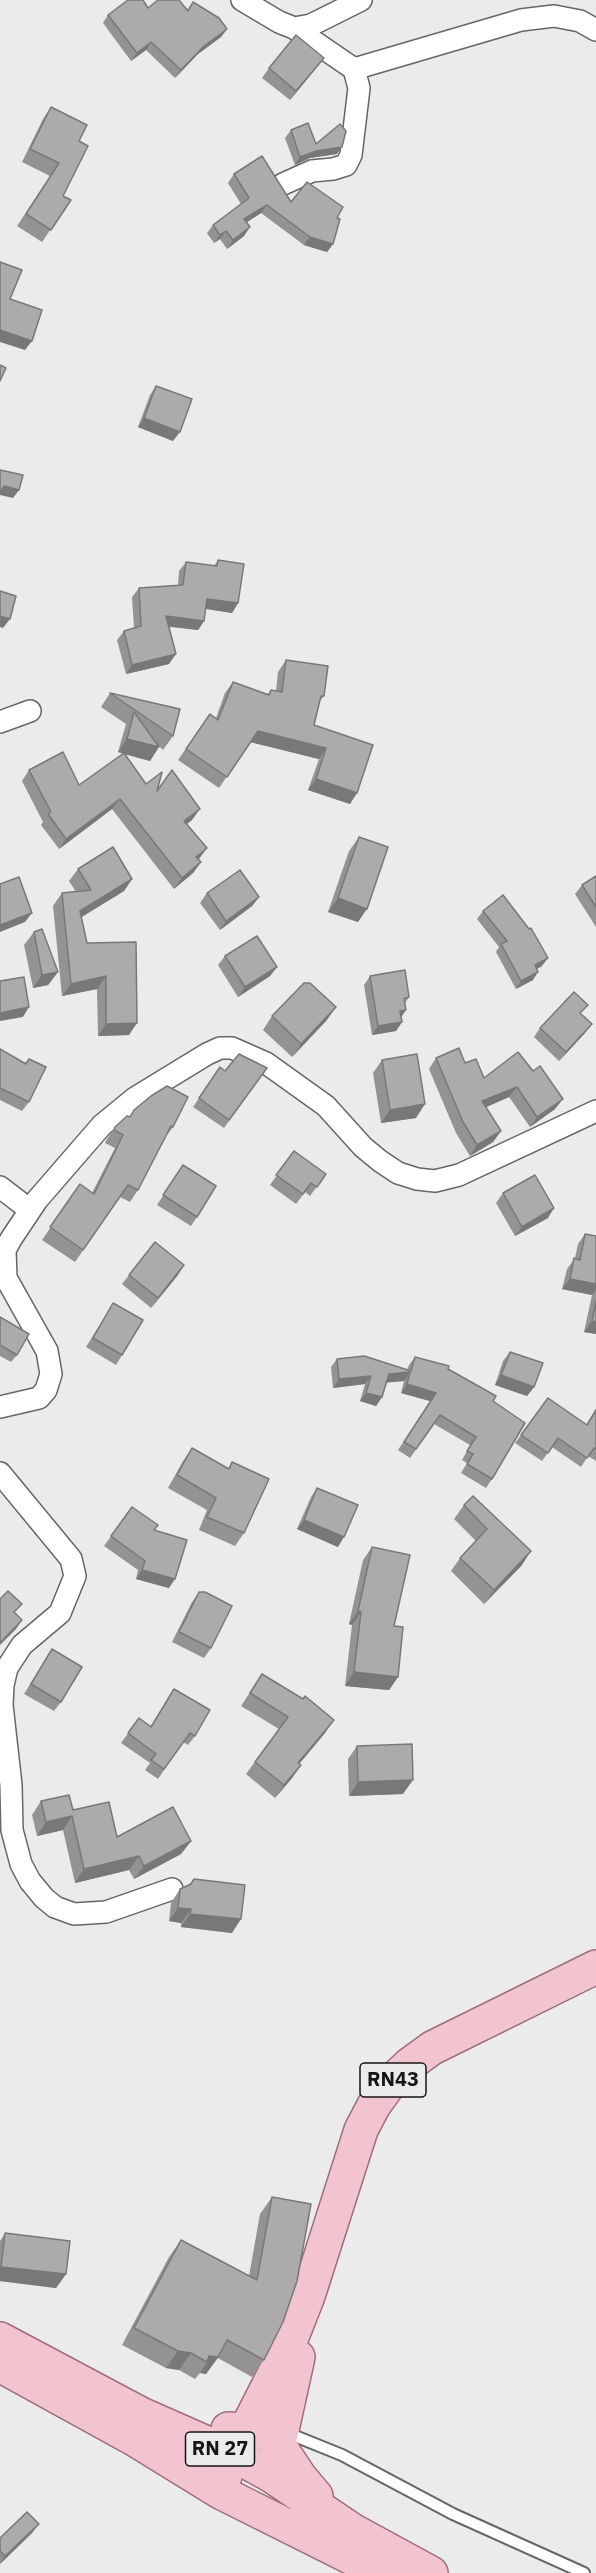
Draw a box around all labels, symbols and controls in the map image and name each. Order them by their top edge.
road number: RN43 [360,2063,426,2097]
road number: RN 27 [186,2432,254,2466]

